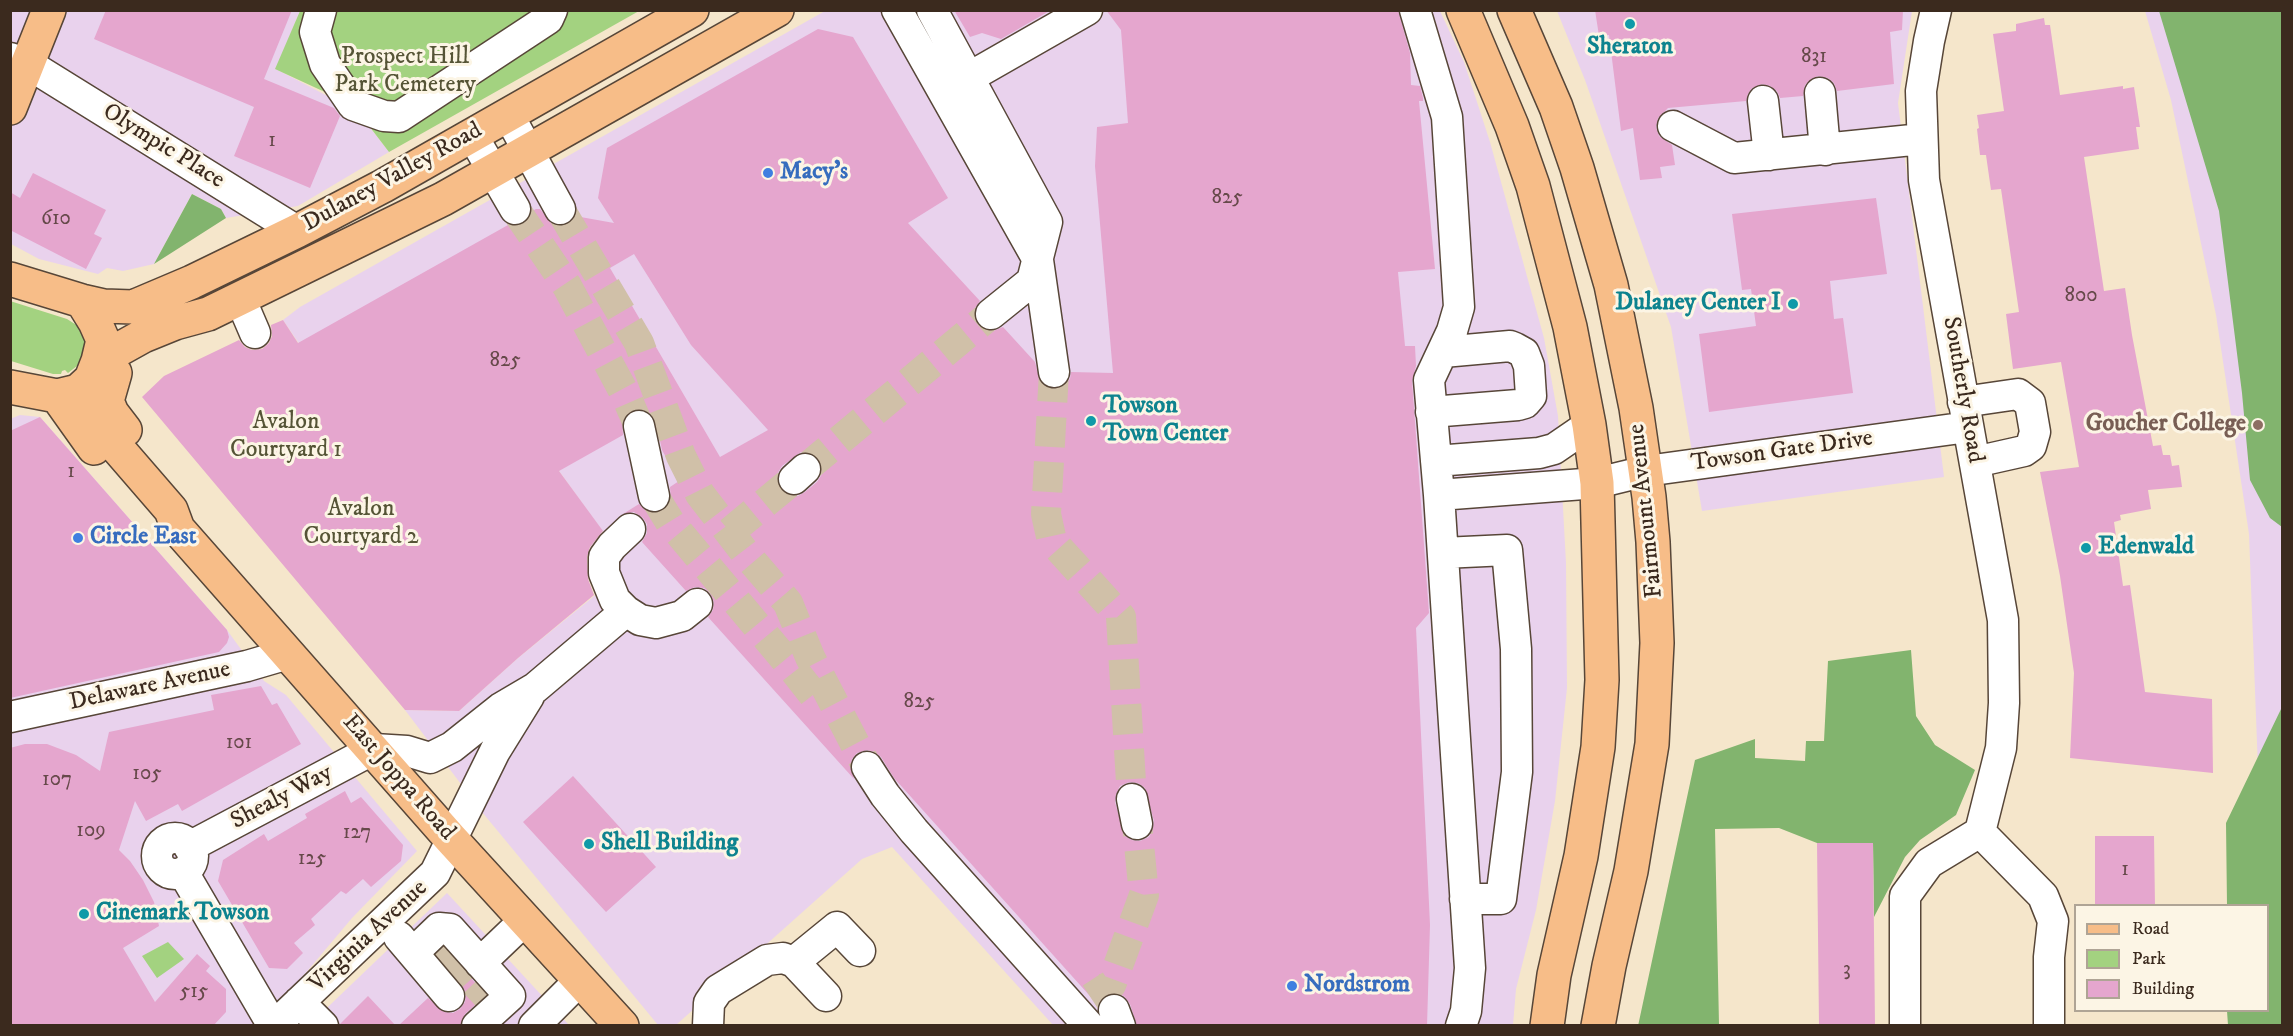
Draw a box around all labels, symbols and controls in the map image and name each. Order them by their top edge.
marker: Sheraton [1623,17,1637,31]
place label: Sheraton [1587,34,1673,62]
park label: Prospect Hill Park Cemetery [334,44,476,100]
house number: 831 [1801,45,1827,71]
street label: Olympic Place [97,98,229,196]
street label: Dulaney Valley Road [298,117,488,239]
house number: 1 [268,129,276,155]
place label: Macy's [780,159,848,187]
marker: Macy's [761,166,775,180]
house number: 825 [1211,186,1243,212]
house number: 610 [41,207,71,233]
house number: 800 [2064,284,2098,310]
place label: Dulaney Center I [1615,290,1781,318]
marker: Dulaney Center I [1786,297,1800,311]
street label: Southerly Road [1935,315,1989,465]
house number: 825 [489,349,521,375]
place label: Towson Town Center [1103,393,1228,449]
park label: Avalon Courtyard 1 [230,409,342,465]
place label: Goucher College [2086,411,2246,439]
marker: Towson Town Center [1084,414,1098,428]
marker: Goucher College [2251,418,2265,432]
street label: Fairmount Avenue [1624,422,1670,600]
street label: Towson Gate Drive [1689,425,1875,479]
house number: 1 [67,460,75,486]
park label: Avalon Courtyard 2 [303,496,419,552]
place label: Circle East [90,524,196,552]
marker: Circle East [71,531,85,545]
place label: Edenwald [2098,534,2194,562]
marker: Edenwald [2079,541,2093,555]
street label: Delaware Avenue [67,656,233,718]
house number: 825 [903,690,935,716]
street label: East Joppa Road [335,709,461,847]
house number: 101 [226,731,252,757]
street label: Shealy Way [226,759,338,837]
house number: 105 [132,762,162,788]
house number: 107 [42,768,72,794]
house number: 109 [76,819,106,845]
house number: 127 [343,821,371,847]
place label: Shell Building [601,830,738,858]
marker: Shell Building [582,837,596,851]
house number: 125 [298,847,326,873]
house number: 1 [2121,858,2129,884]
street label: Virginia Avenue [304,875,434,999]
place label: Cinemark Towson [96,900,269,928]
legend [2074,904,2269,1012]
marker: Cinemark Towson [77,907,91,921]
text: Road [2132,918,2169,940]
text: Park [2132,948,2166,970]
house number: 3 [1843,958,1851,984]
place label: Nordstrom [1304,972,1410,1000]
text: Building [2132,978,2194,1000]
marker: Nordstrom [1285,979,1299,993]
house number: 515 [180,980,208,1006]

